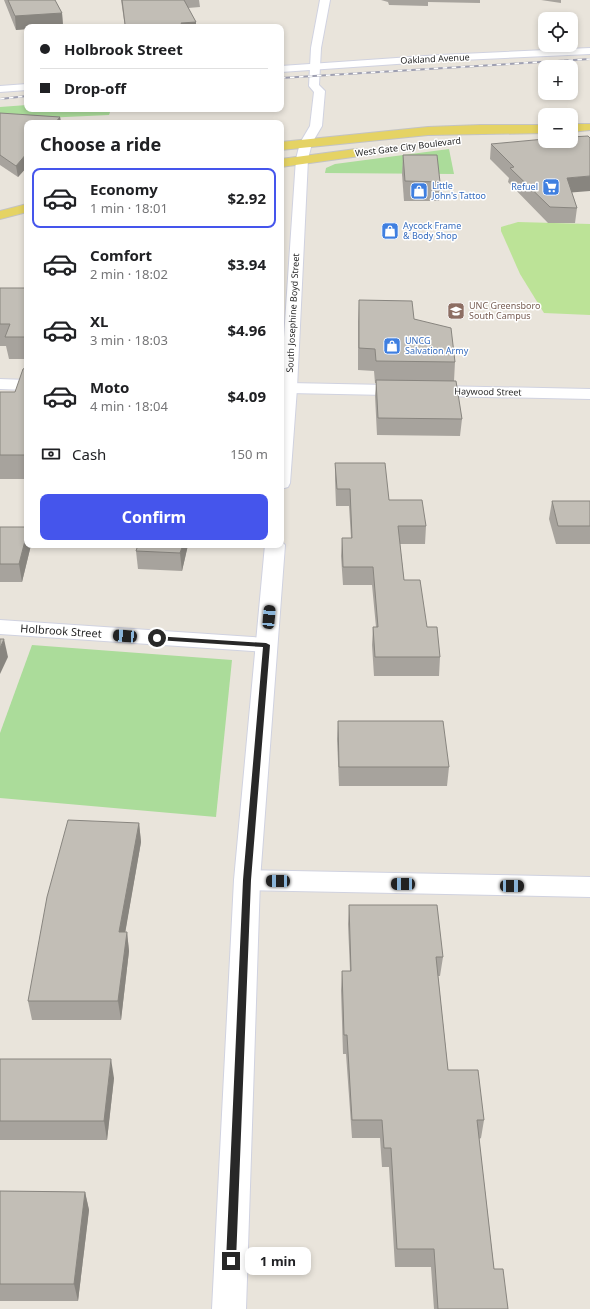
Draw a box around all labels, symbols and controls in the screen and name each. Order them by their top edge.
map controls [538,12,578,148]
button: locate [538,12,578,52]
text: Holbrook Street [64,39,183,59]
street label: Oakland Avenue [400,50,470,67]
button: + [538,60,578,100]
text: Drop-off [64,78,126,98]
button: − [538,108,578,148]
text: Choose a ride [40,132,161,156]
street label: West Gate City Boulevard [354,134,462,159]
supermarket icon: Refuel [541,177,561,197]
text: Economy [90,179,158,199]
place label: Little John's Tattoo [431,179,486,202]
icon: car [42,180,78,216]
place label: Refuel [511,180,538,193]
shop icon: Little John's Tattoo [409,181,429,201]
text: $2.92 [227,188,266,208]
text: 1 min · 18:01 [90,199,168,217]
place label: Aycock Frame & Body Shop [403,219,461,242]
shop icon: Aycock Frame & Body Shop [380,221,400,241]
text: Comfort [90,245,152,265]
icon: car [42,246,78,282]
street label: South Josephine Boyd Street [283,252,302,373]
text: $3.94 [227,254,266,274]
text: 2 min · 18:02 [90,265,168,283]
place label: UNC Greensboro South Campus [469,299,541,322]
school or university icon: UNC Greensboro South Campus [446,301,466,321]
text: XL [90,311,108,331]
icon: car [42,312,78,348]
text: $4.96 [227,320,266,340]
text: 3 min · 18:03 [90,331,168,349]
place label: UNCG Salvation Army [405,334,469,357]
shop icon: UNCG Salvation Army [382,336,402,356]
text: Moto [90,377,129,397]
icon: car [42,378,78,414]
street label: Haywood Street [454,384,523,399]
text: $4.09 [227,386,266,406]
text: 4 min · 18:04 [90,397,168,415]
icon: cash [40,443,62,465]
text: Cash [72,444,106,464]
text: 150 m [230,445,268,463]
button: Confirm [40,494,268,540]
car [262,605,276,629]
street label: Holbrook Street [20,620,102,641]
car [113,629,137,643]
route start [148,629,166,647]
car [266,875,290,887]
car [391,878,415,890]
car [500,880,524,892]
callout: 1 min [245,1247,311,1275]
route end [222,1252,240,1270]
text: 1 min [260,1252,296,1270]

